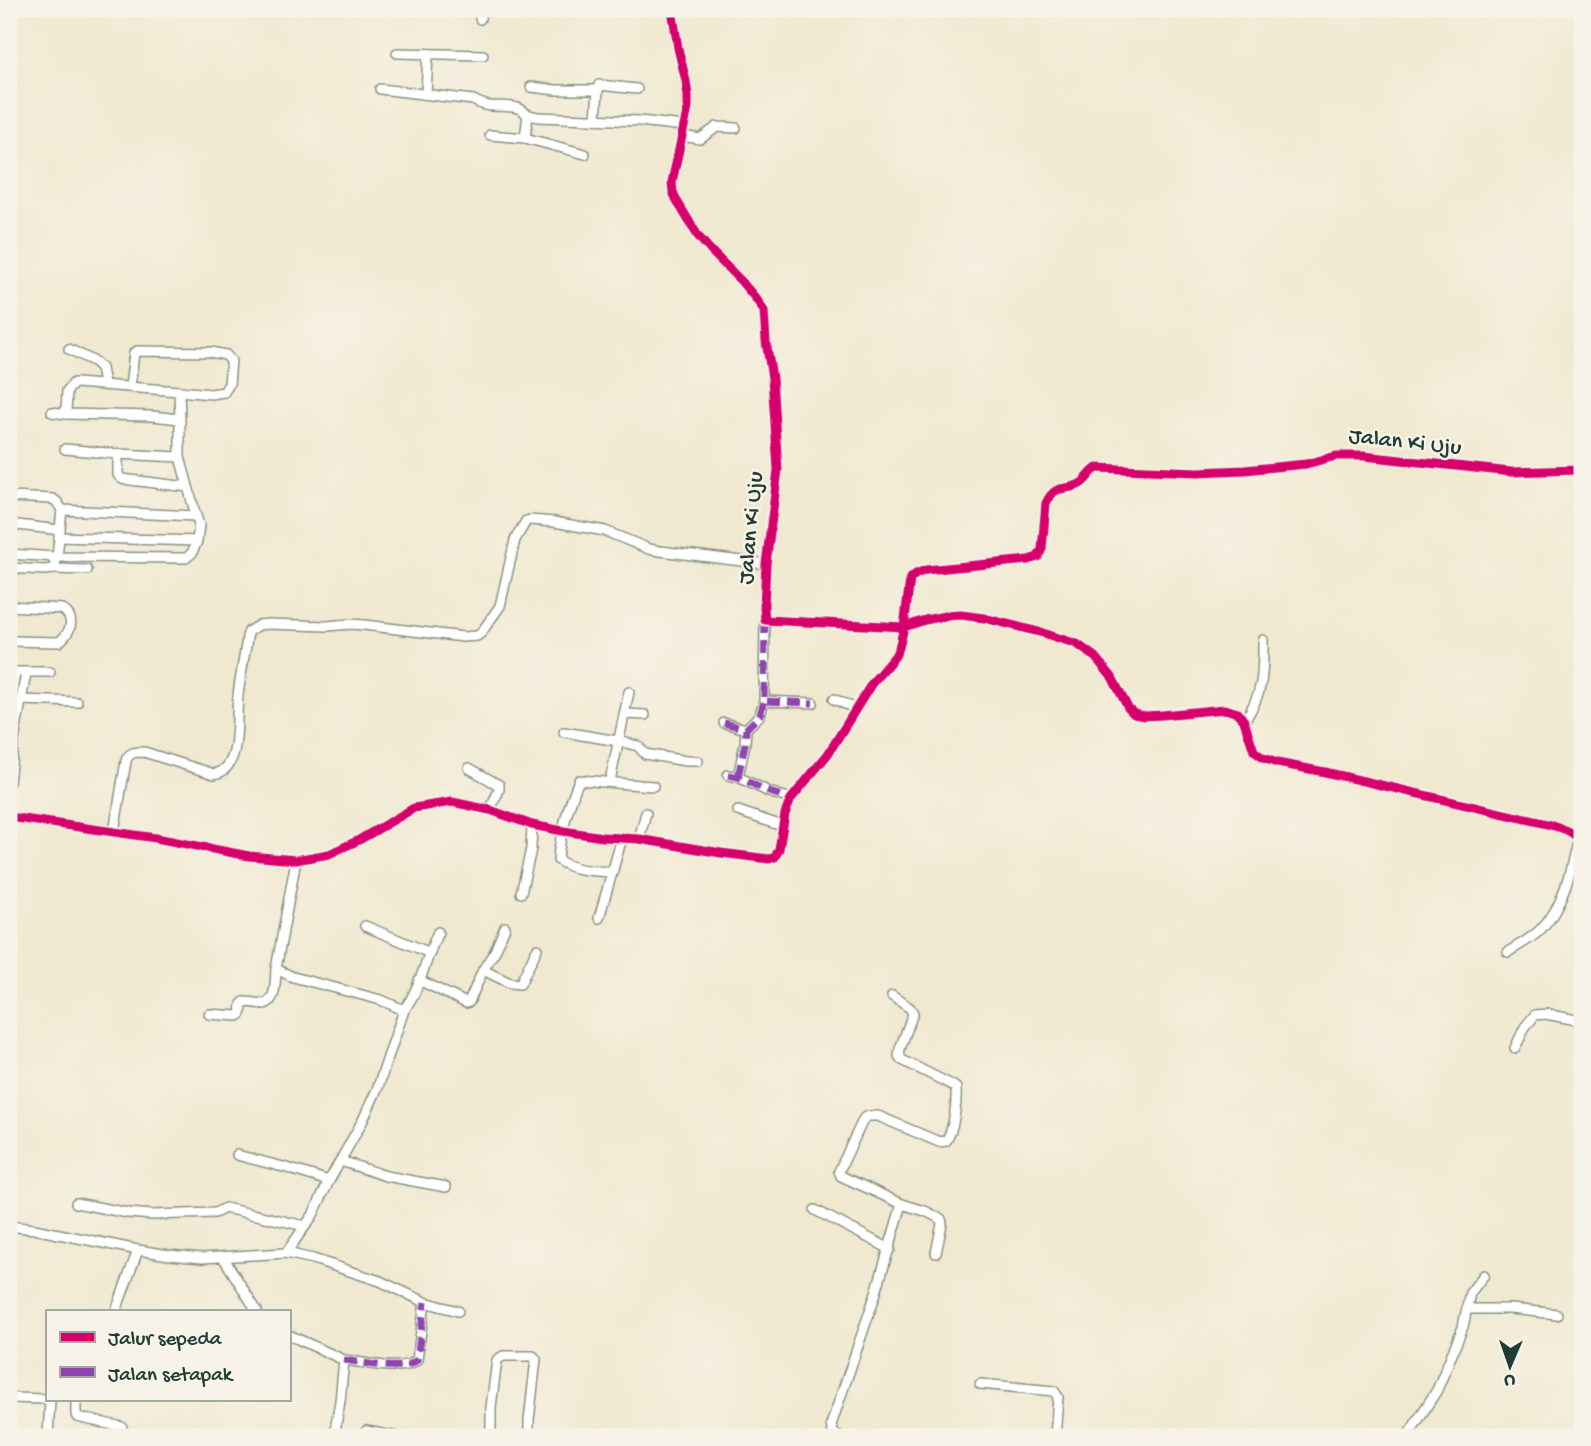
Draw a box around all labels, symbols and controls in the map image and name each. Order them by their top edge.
street label: Jalan Ki Uju [1347,424,1463,462]
street label: Jalan Ki Uju [734,470,770,585]
legend [46,1310,290,1400]
text: Jalur sepeda [108,1328,223,1353]
north arrow [1476,1330,1546,1400]
text: Jalan setapak [108,1364,235,1389]
text: U [1504,1368,1515,1391]

